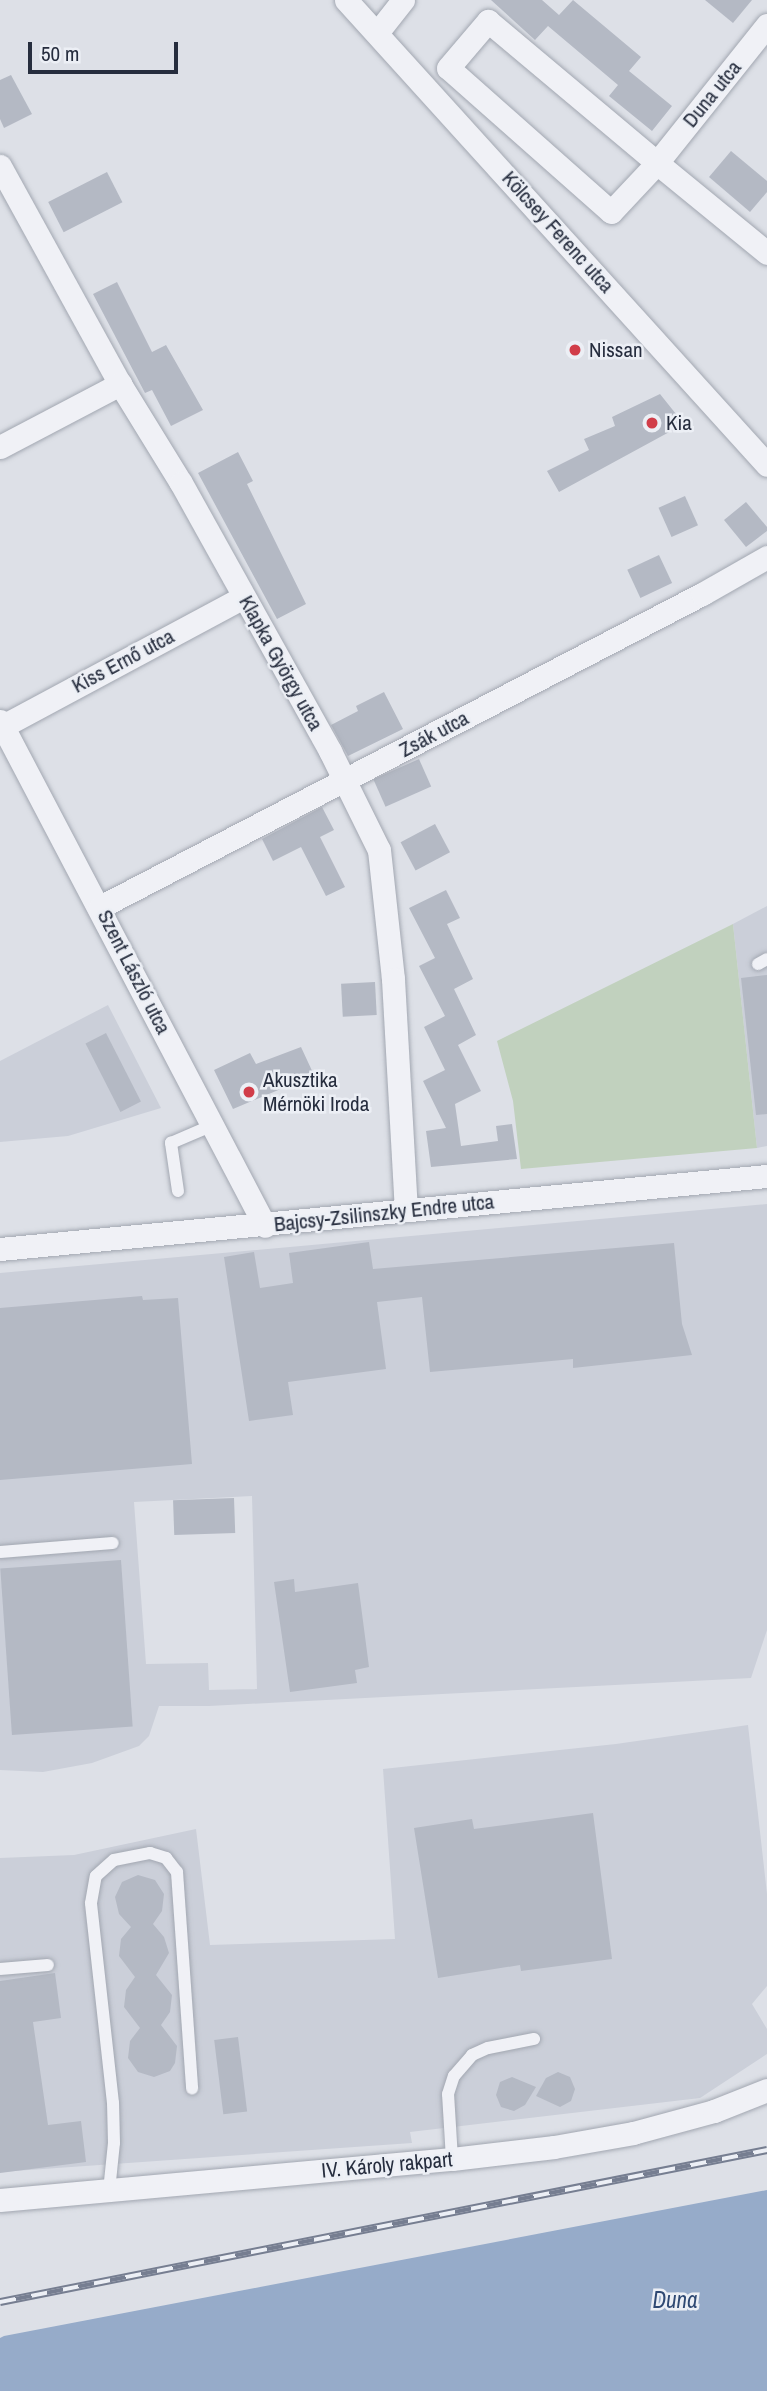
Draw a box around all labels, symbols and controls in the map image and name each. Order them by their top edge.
scale bar [32,28,182,72]
text: 50 m [41,39,79,68]
street label: Duna utca [678,56,746,132]
street label: Kölcsey Ferenc utca [497,166,619,298]
place label: Nissan [589,337,643,363]
marker: Nissan [567,342,583,358]
place label: Kia [666,410,692,436]
marker: Kia [644,415,660,431]
street label: Klapka György utca [234,591,328,735]
street label: Kiss Ernő utca [68,624,178,698]
street label: Zsák utca [395,705,473,763]
street label: Szent László utca [92,906,176,1038]
place label: Akusztika Mérnöki Iroda [263,1067,369,1117]
marker: Akusztika Mérnöki Iroda [241,1084,257,1100]
street label: Bajcsy-Zsilinszky Endre utca [273,1189,495,1237]
street label: IV. Károly rakpart [320,2147,454,2183]
water label: Duna [652,2286,698,2314]

